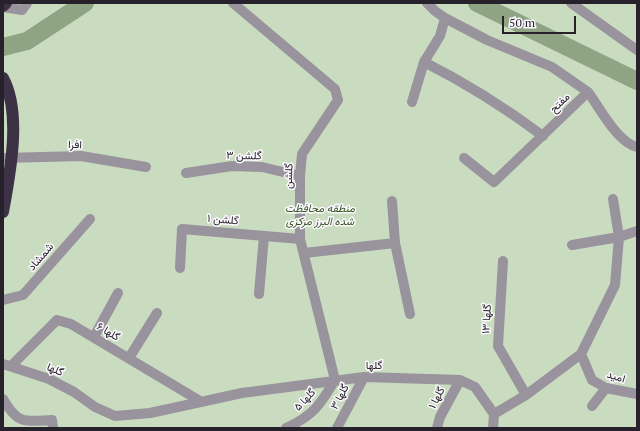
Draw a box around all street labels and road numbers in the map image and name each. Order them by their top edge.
street label: مفتح [547,90,573,116]
street label: افرا [68,138,82,152]
street label: گلشن ۳ [226,149,262,163]
street label: گلشن [282,163,296,189]
street label: گلشن ۱ [207,212,239,228]
street label: شمشاد [25,240,57,274]
street label: گلها ۱۳ [480,304,494,334]
street label: گلها ۶ [94,320,122,344]
street label: گلها [366,359,382,373]
street label: گلها [45,361,65,379]
street label: امید [605,368,627,386]
street label: گلها ۳ [328,382,352,412]
street label: گلها ۱ [426,385,448,411]
street label: گلها ۵ [291,386,319,414]

